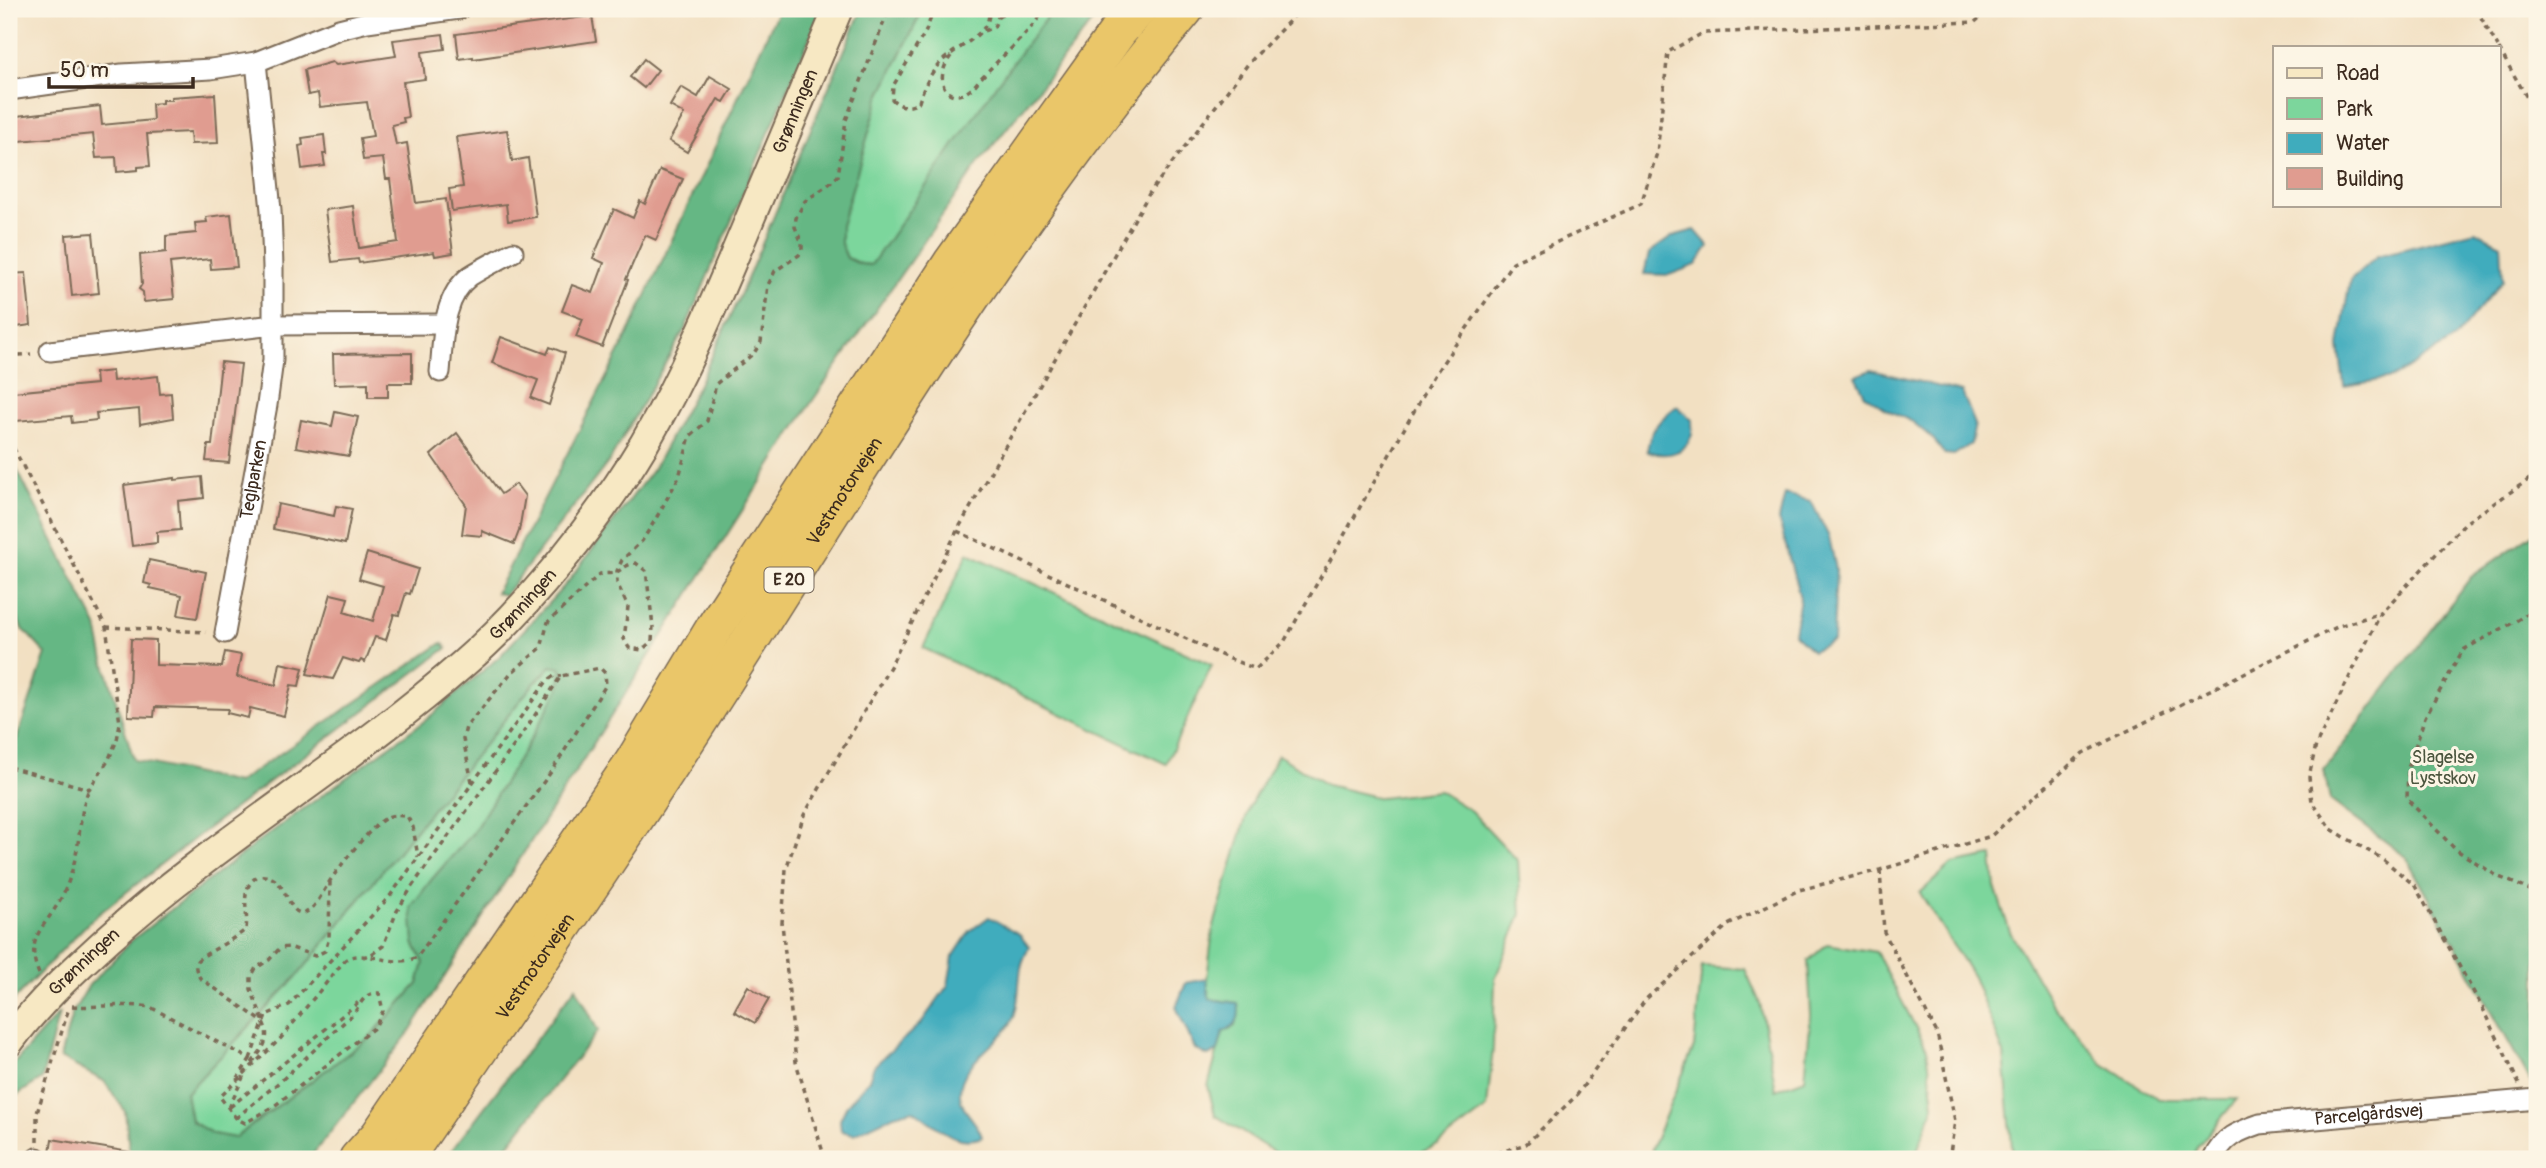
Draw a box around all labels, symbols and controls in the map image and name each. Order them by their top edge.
scale bar [49,46,192,90]
legend [2273,46,2500,206]
text: 50 m [60,57,109,84]
text: Road [2336,60,2380,87]
street label: Grønningen [767,65,823,157]
text: Park [2336,96,2373,123]
text: Water [2336,130,2390,157]
text: Building [2336,166,2403,193]
street label: Vestmotorvejen [801,433,887,550]
street label: Teglparken [235,438,272,521]
street label: Grønningen [484,564,562,645]
road number: E 20 [764,568,814,593]
park label: Slagelse Lystskov [2410,746,2476,790]
street label: Vestmotorvejen [491,909,580,1024]
street label: Grønningen [43,923,124,1001]
street label: Parcelgårdsvej [2314,1098,2424,1131]

